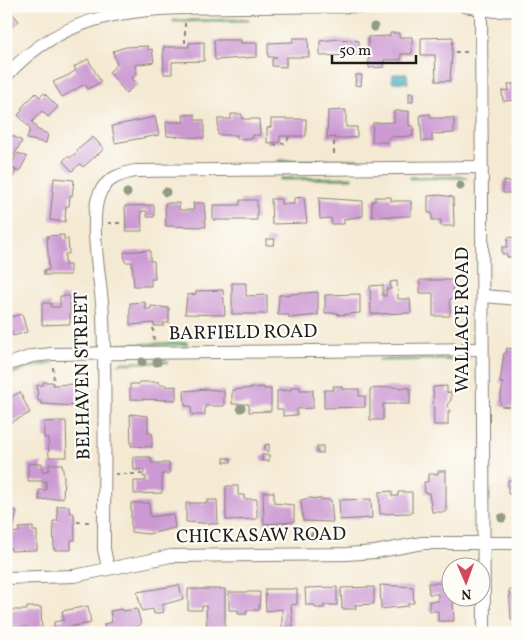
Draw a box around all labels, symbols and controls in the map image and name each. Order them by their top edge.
scale bar [332,32,415,64]
text: 50 m [339,41,371,62]
street label: WALLACE ROAD [450,247,476,393]
street label: BELHAVEN STREET [69,292,97,460]
street label: BARFIELD ROAD [169,319,318,347]
street label: CHICKASAW ROAD [176,522,346,550]
north arrow [442,556,492,606]
text: N [461,584,472,603]

